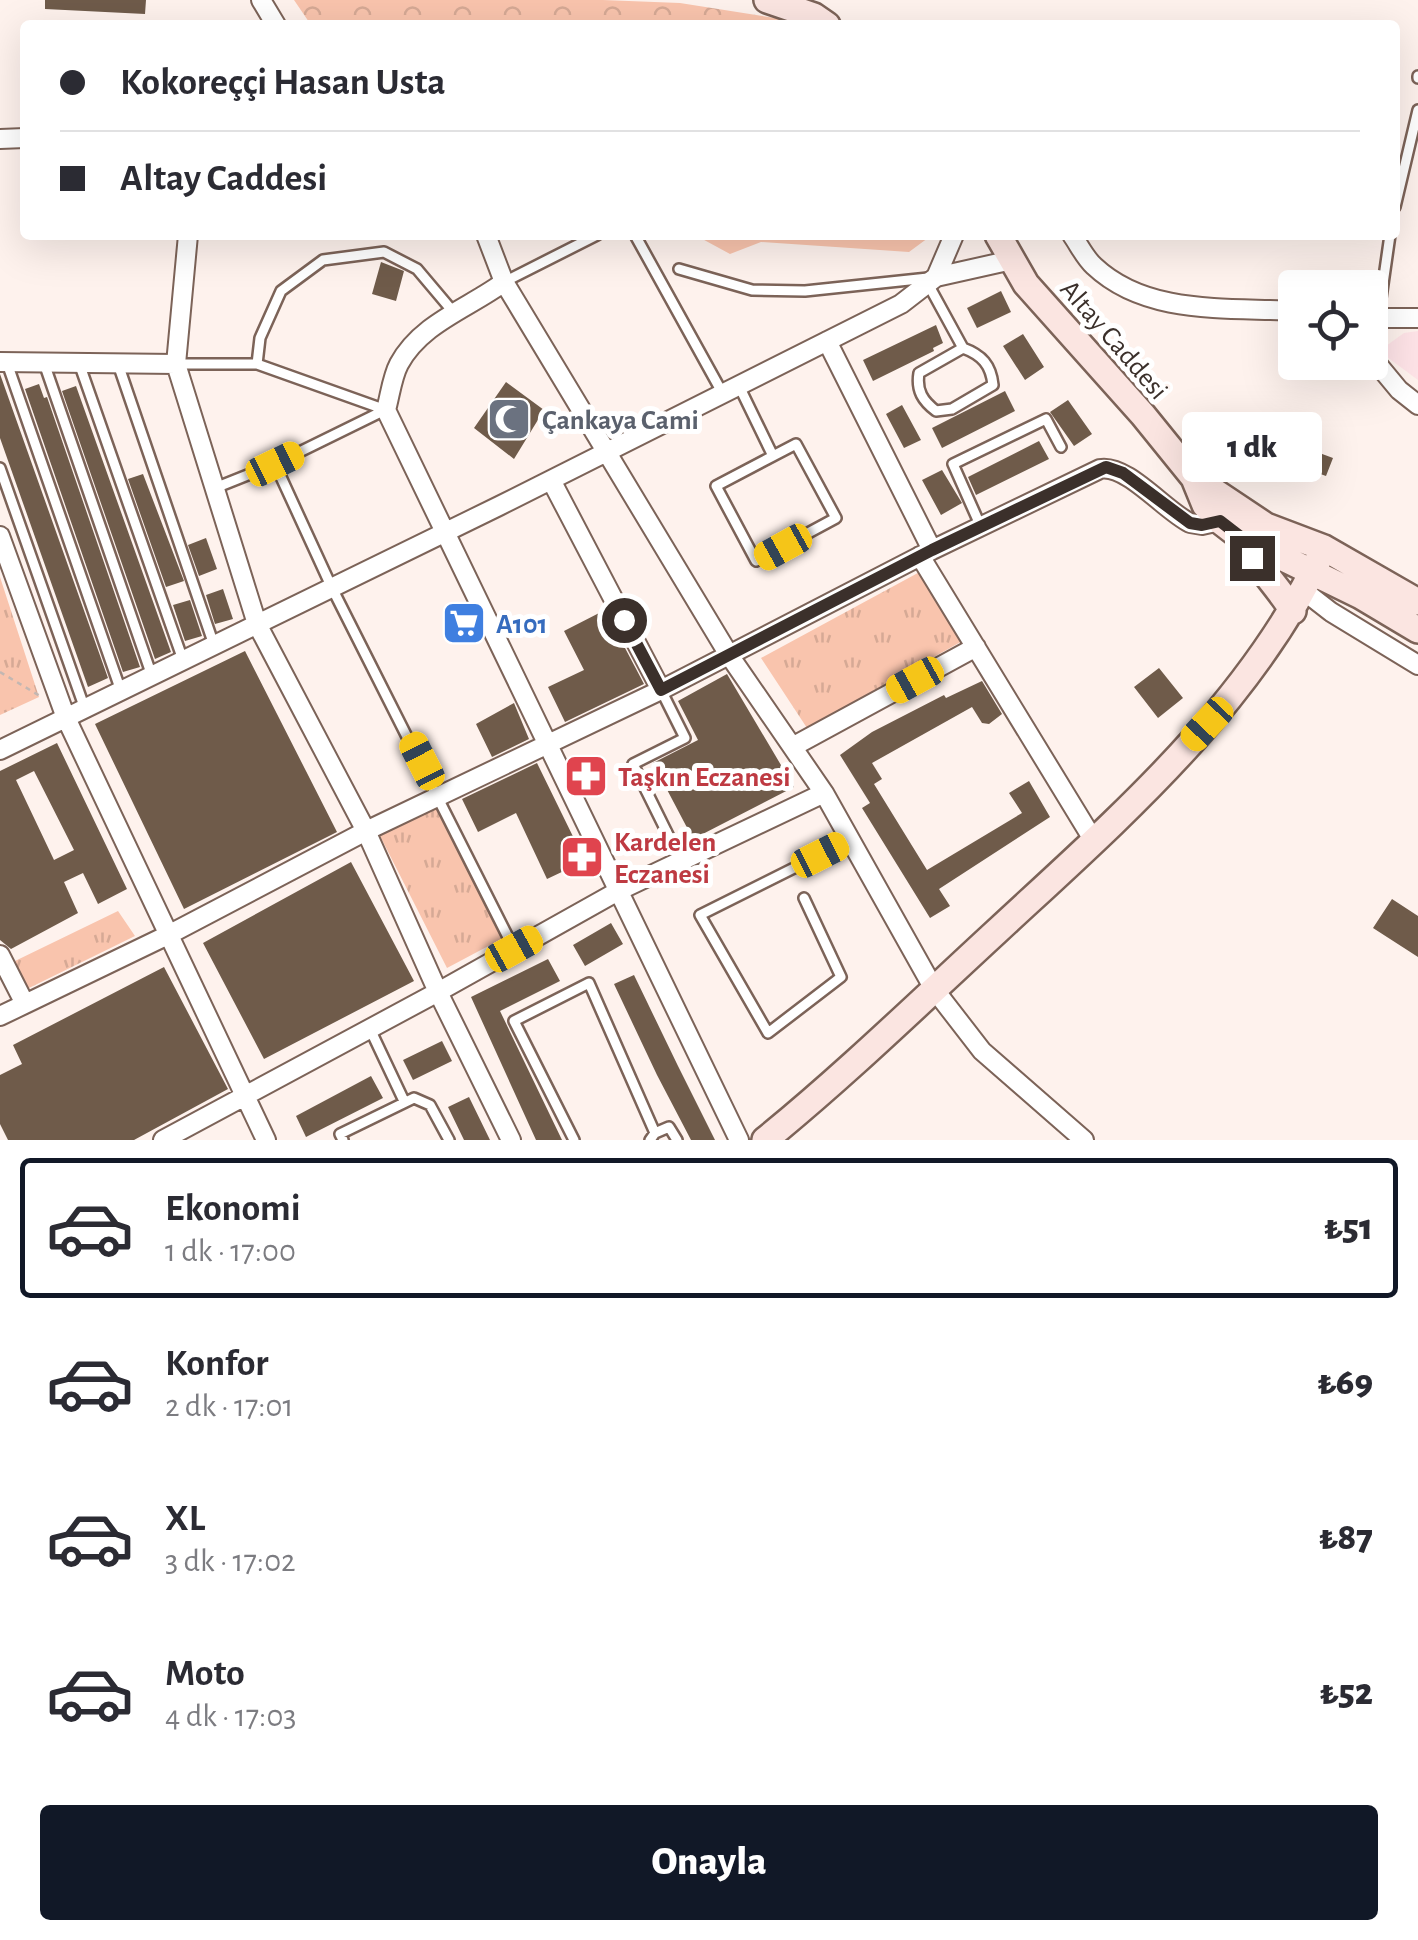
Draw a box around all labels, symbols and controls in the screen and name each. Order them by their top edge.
text: Kokoreççi Hasan Usta [120,64,446,102]
text: Altay Caddesi [120,160,327,198]
map controls [1278,270,1388,380]
button: locate [1278,270,1388,380]
street label: Altay Caddesi [1054,275,1173,405]
mosque icon: Çankaya Cami [486,396,532,442]
place label: Çankaya Cami [542,407,699,435]
callout: 1 dk [1182,413,1322,483]
text: 1 dk [1227,431,1277,463]
car [241,437,309,491]
car [749,519,817,575]
route end [1230,536,1275,581]
route start [602,598,647,643]
supermarket icon: A101 [441,600,487,646]
place label: A101 [496,611,548,639]
car [881,652,949,708]
car [1176,692,1238,756]
car [395,727,449,795]
pharmacy icon: Taşkın Eczanesi [563,753,609,799]
place label: Taşkın Eczanesi [618,764,791,792]
car [786,828,854,882]
place label: Kardelen Eczanesi [614,829,716,889]
pharmacy icon: Kardelen Eczanesi [559,834,605,880]
car [480,921,548,977]
icon: car [45,1183,135,1273]
text: Ekonomi [165,1190,301,1228]
text: ₺51 [1324,1209,1373,1247]
text: 1 dk · 17:00 [165,1235,296,1267]
icon: car [45,1338,135,1428]
text: Konfor [165,1345,269,1383]
text: ₺69 [1318,1364,1373,1402]
text: 2 dk · 17:01 [165,1390,293,1422]
icon: car [45,1493,135,1583]
text: XL [165,1500,205,1538]
text: ₺87 [1319,1519,1373,1557]
text: 3 dk · 17:02 [165,1545,296,1577]
icon: car [45,1648,135,1738]
text: Moto [165,1655,245,1693]
text: ₺52 [1320,1674,1373,1712]
text: 4 dk · 17:03 [165,1700,297,1732]
button: Onayla [40,1805,1378,1920]

